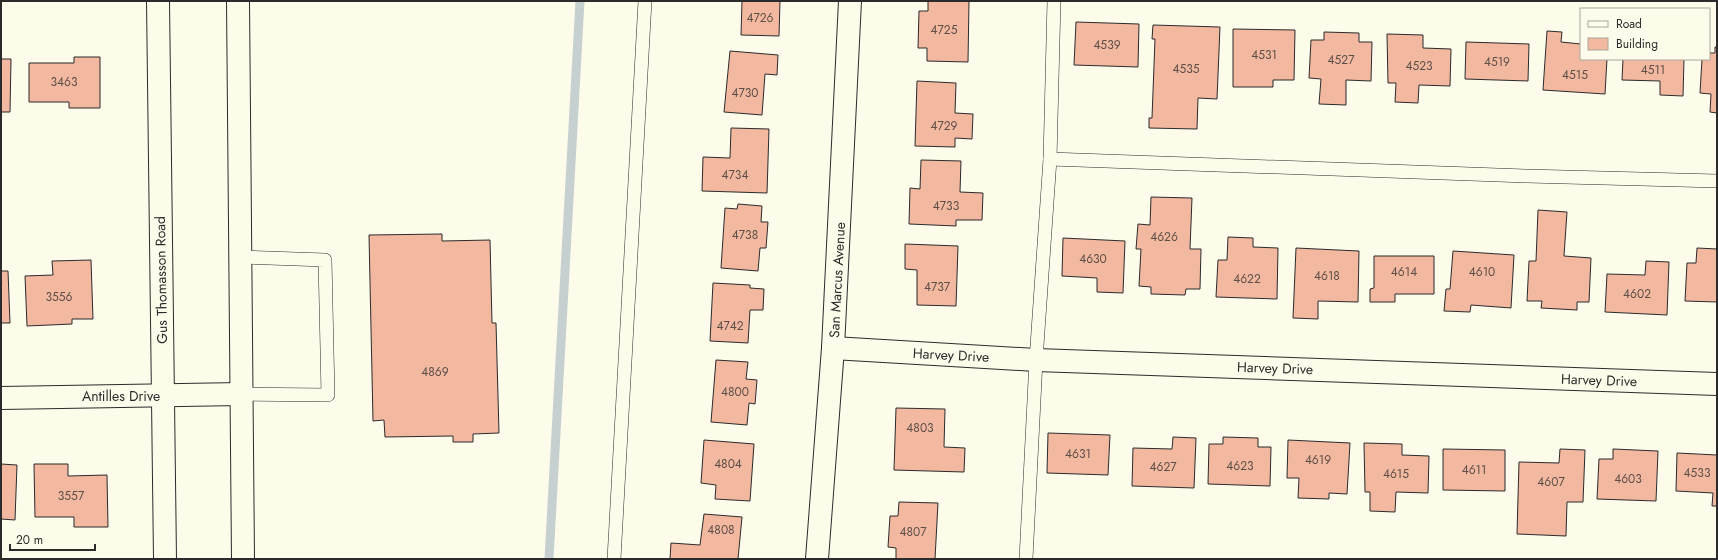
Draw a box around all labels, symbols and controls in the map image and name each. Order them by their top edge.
legend [1580,8,1710,60]
house number: 4726 [746,9,774,27]
text: Road [1616,15,1642,33]
house number: 4725 [931,21,958,39]
text: Building [1616,35,1658,53]
house number: 4539 [1093,36,1121,54]
house number: 4531 [1251,46,1277,64]
house number: 4527 [1328,51,1355,69]
house number: 4519 [1484,53,1510,71]
house number: 4523 [1405,57,1433,75]
house number: 4535 [1172,60,1200,78]
house number: 4511 [1641,61,1665,79]
house number: 4515 [1562,66,1588,84]
house number: 3463 [50,73,78,91]
house number: 4730 [731,84,759,102]
house number: 4729 [930,117,958,135]
house number: 4734 [722,166,748,184]
house number: 4733 [933,197,960,215]
street label: Gus Thomasson Road [150,216,172,344]
street label: San Marcus Avenue [824,221,850,339]
house number: 4738 [732,226,758,244]
house number: 4626 [1150,228,1178,246]
house number: 4630 [1079,250,1107,268]
house number: 4614 [1391,263,1417,281]
house number: 4610 [1469,263,1495,281]
house number: 4618 [1314,267,1340,285]
house number: 4622 [1233,270,1261,288]
house number: 4737 [924,278,951,296]
house number: 4602 [1623,285,1651,303]
house number: 3556 [45,288,73,306]
house number: 4742 [716,317,744,335]
street label: Harvey Drive [912,343,990,367]
street label: Harvey Drive [1236,357,1314,379]
house number: 4869 [421,363,449,381]
street label: Harvey Drive [1560,369,1638,391]
house number: 4800 [721,383,749,401]
street label: Antilles Drive [82,386,160,406]
house number: 4803 [906,419,934,437]
house number: 4631 [1065,445,1091,463]
house number: 4619 [1305,451,1331,469]
house number: 4804 [714,455,742,473]
house number: 4623 [1226,457,1254,475]
house number: 4627 [1149,458,1177,476]
house number: 4611 [1462,461,1486,479]
house number: 4533 [1684,464,1711,482]
house number: 4615 [1383,465,1409,483]
house number: 4603 [1614,470,1642,488]
house number: 4607 [1537,473,1565,491]
house number: 3557 [58,487,85,505]
house number: 4808 [707,521,735,539]
house number: 4807 [899,523,927,541]
scale bar [10,526,95,552]
text: 20 m [16,531,43,549]

